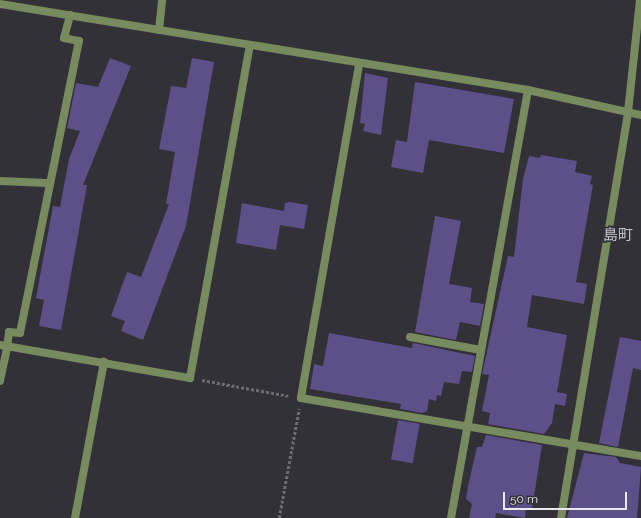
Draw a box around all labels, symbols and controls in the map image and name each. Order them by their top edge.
district label: 島町 [603,227,633,245]
scale bar [505,484,629,510]
text: 50 m [510,492,538,506]

